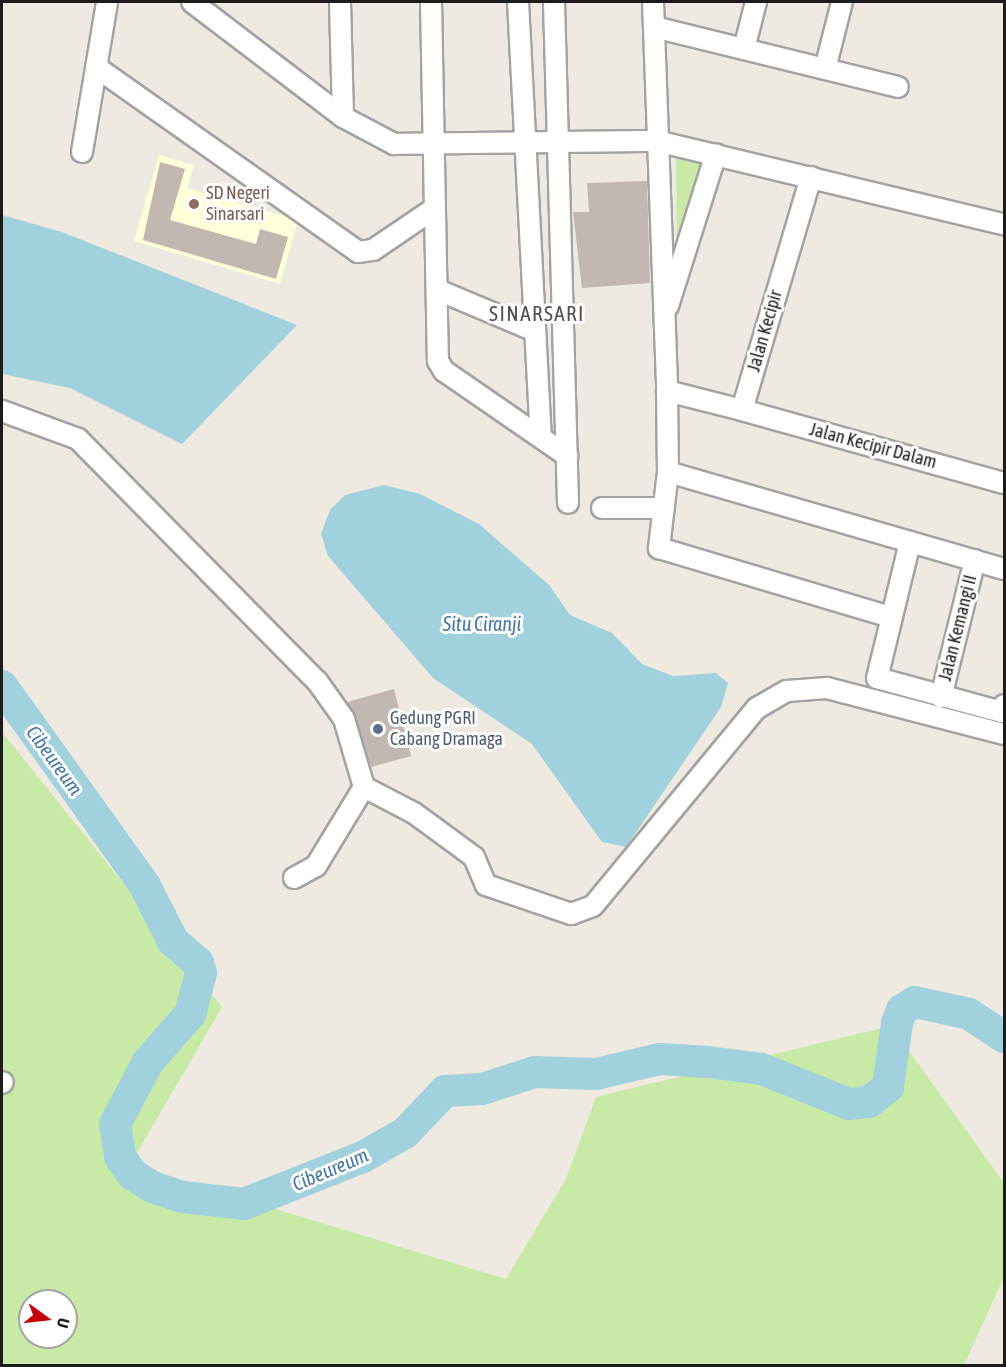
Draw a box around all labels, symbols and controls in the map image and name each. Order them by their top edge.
place label: SD Negeri Sinarsari [206,183,270,226]
marker: SD Negeri Sinarsari [187,197,201,211]
street label: Jalan Kecipir [743,288,787,374]
district label: SINARSARI [489,300,585,326]
street label: Jalan Kecipir Dalam [807,419,939,473]
street label: Jalan Kemangi II [934,573,982,683]
water label: Situ Ciranji [443,611,521,635]
place label: Gedung PGRI Cabang Dramaga [390,708,503,750]
water label: Cibeureum [22,720,88,800]
marker: Gedung PGRI Cabang Dramaga [371,722,385,736]
water label: Cibeureum [288,1142,372,1196]
north arrow [18,1289,78,1349]
text: U [54,1316,73,1330]

